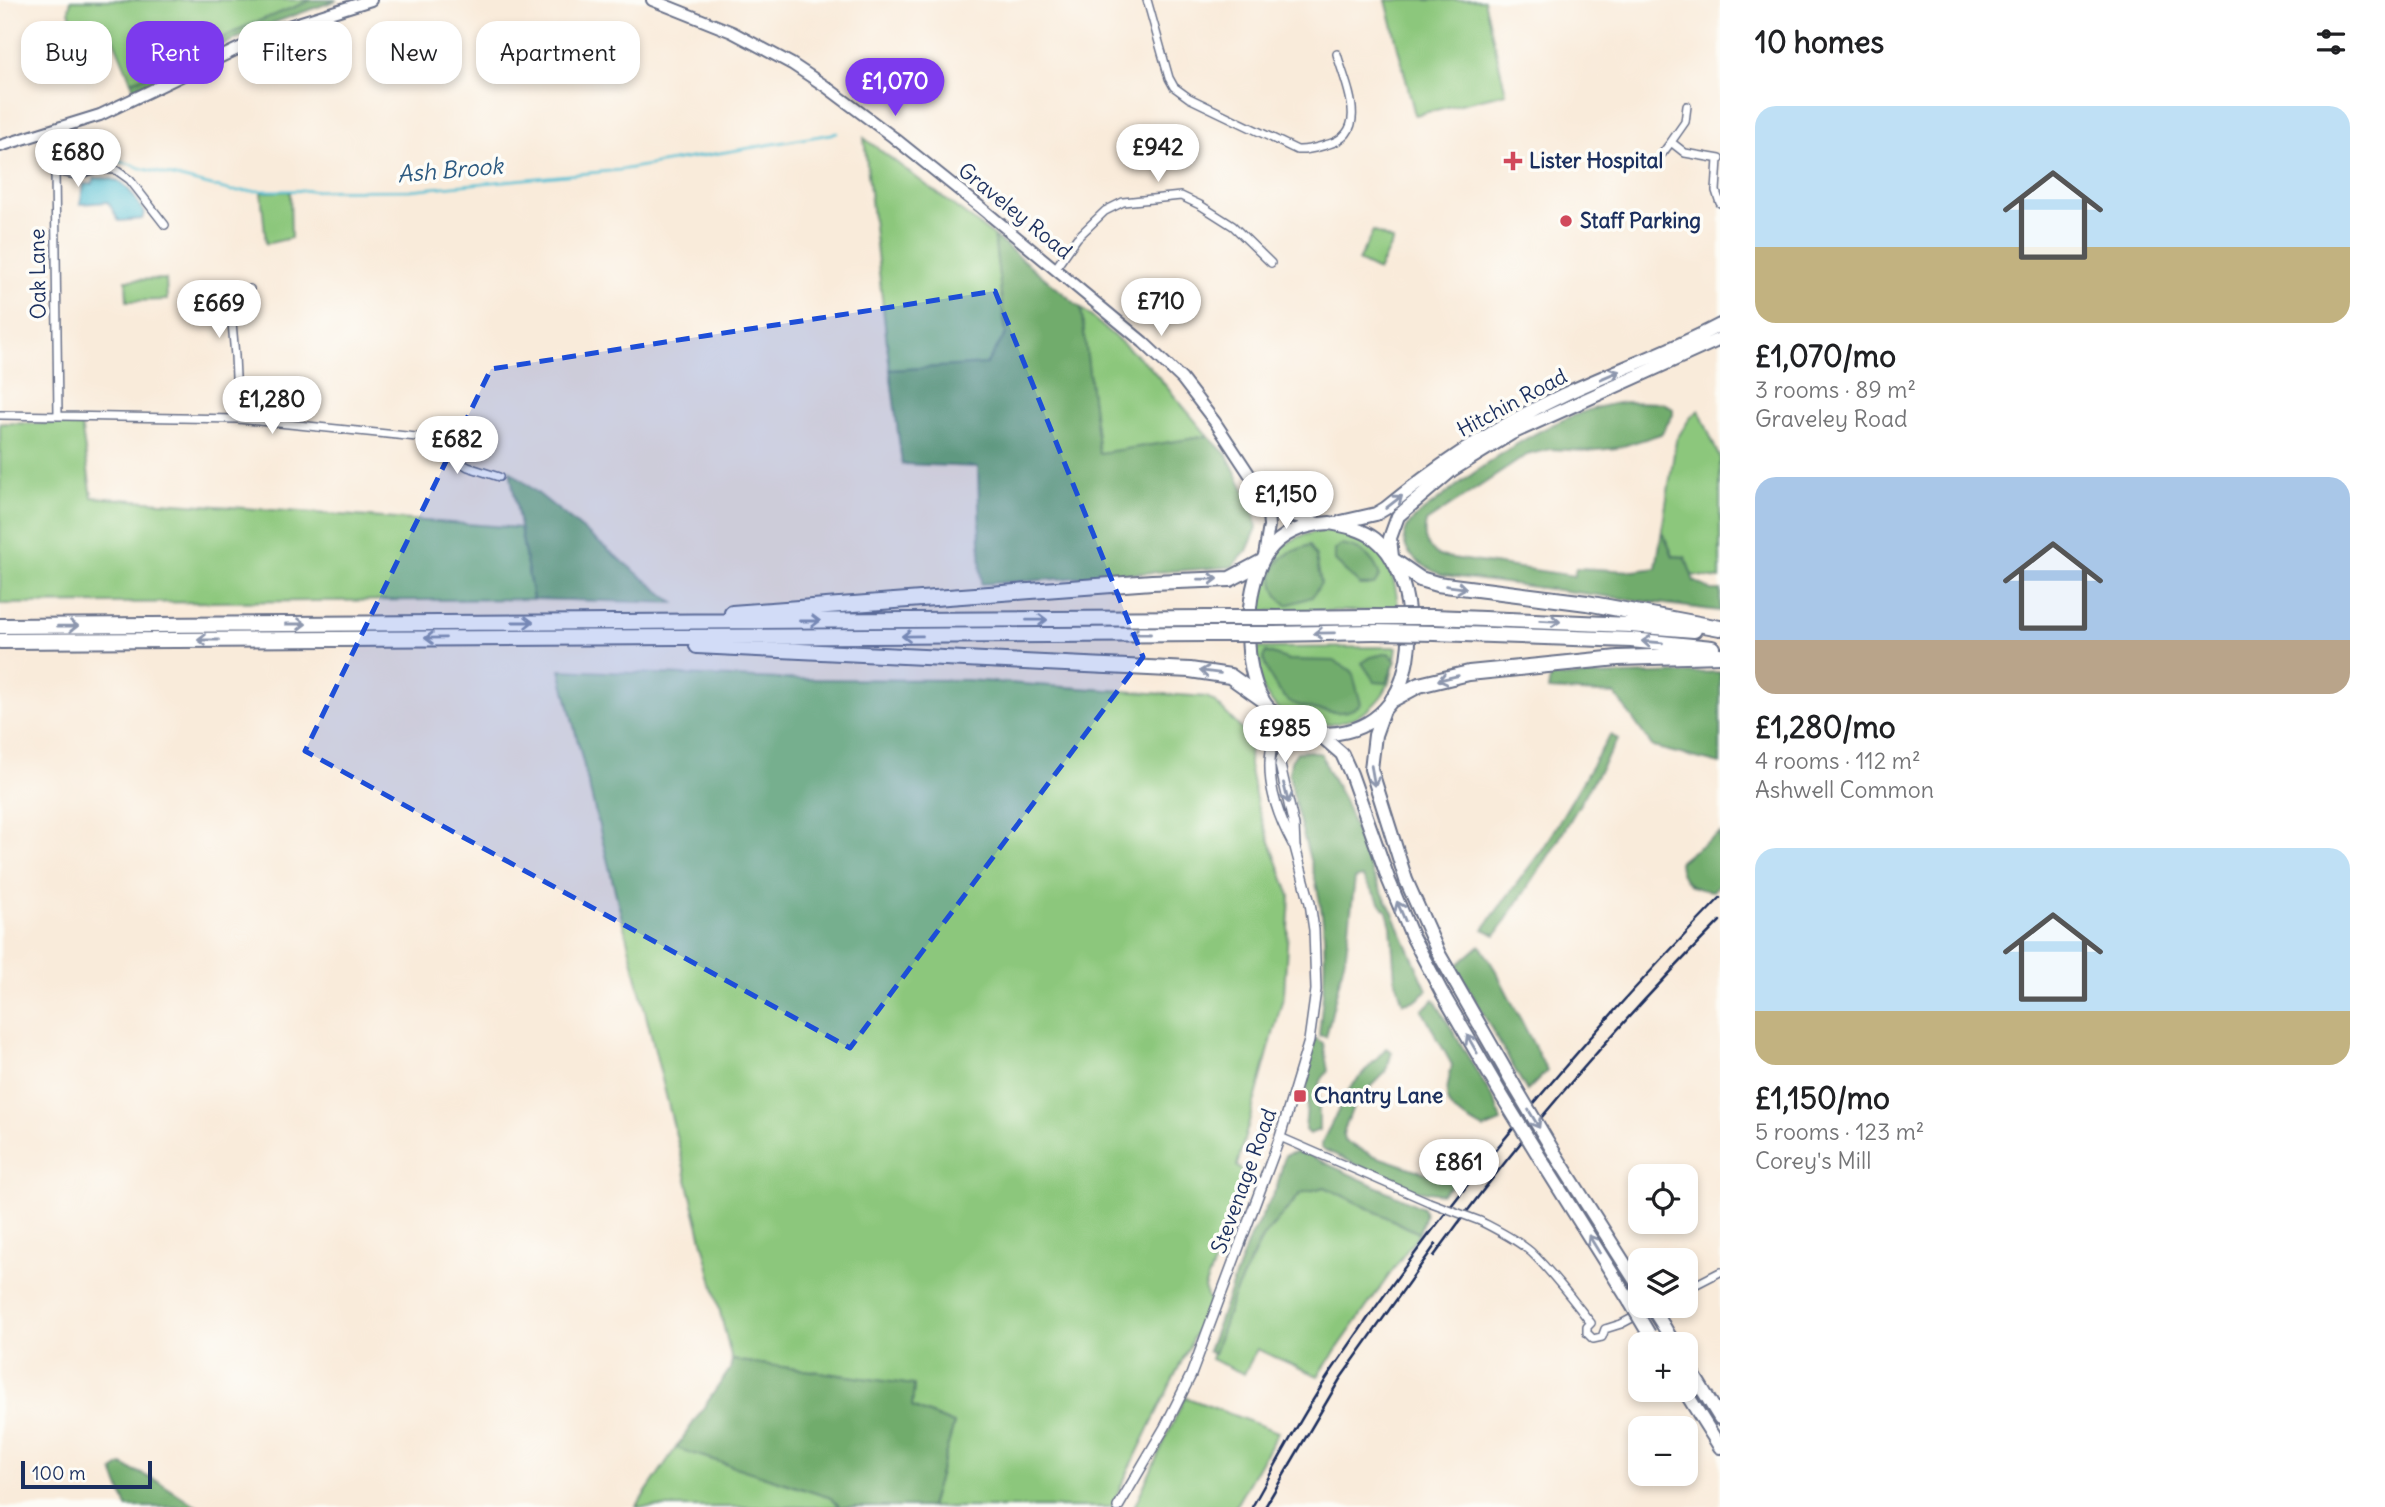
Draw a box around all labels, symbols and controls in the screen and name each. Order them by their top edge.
chip: Buy [21,21,112,84]
chip: Rent [126,21,224,84]
chip: Filters [238,21,352,84]
chip: New [366,21,462,84]
chip: Apartment [476,21,640,84]
text: 10 homes [1755,23,1884,61]
icon: filters [2312,23,2350,61]
pin: £1,070 [838,58,952,118]
text: £1,070 [861,66,929,95]
pin: £942 [1117,124,1199,184]
pin: £680 [37,130,119,189]
text: £942 [1132,132,1184,161]
text: £680 [51,137,105,166]
place label: Lister Hospital [1529,147,1663,174]
water label: Ash Brook [396,150,505,189]
marker: Lister Hospital [1503,151,1523,171]
icon: home [1990,152,2116,278]
street label: Graveley Road [953,156,1078,265]
place label: Staff Parking [1580,207,1701,234]
marker: Staff Parking [1558,213,1574,229]
street label: Oak Lane [23,228,52,320]
pin: £710 [1120,278,1202,338]
pin: £669 [178,280,260,340]
text: £710 [1137,286,1185,315]
text: £669 [193,288,245,317]
text: £1,070/mo [1755,337,1896,375]
street label: Hitchin Road [1452,362,1571,443]
one-way arrow [1599,368,1620,381]
text: 3 rooms · 89 m² [1755,375,1916,404]
pin: £1,280 [215,376,329,436]
text: £1,280 [239,384,306,413]
text: Graveley Road [1755,404,1907,433]
pin: £682 [416,416,498,476]
text: £682 [431,424,483,453]
pin: £1,150 [1229,472,1343,531]
text: £1,150 [1255,479,1317,508]
one-way arrow [1384,495,1402,510]
icon: home [1990,523,2116,649]
one-way arrow [1196,572,1219,586]
one-way arrow [1444,580,1467,593]
one-way arrow [1025,613,1048,626]
one-way arrow [798,614,821,628]
one-way arrow [511,615,534,629]
one-way arrow [1538,615,1561,628]
one-way arrow [284,617,307,631]
one-way arrow [56,619,79,632]
one-way arrow [1313,626,1336,640]
one-way arrow [1129,627,1152,641]
one-way arrow [901,629,924,643]
one-way arrow [424,631,447,645]
one-way arrow [196,633,219,647]
one-way arrow [1641,635,1664,648]
one-way arrow [1199,666,1222,679]
one-way arrow [1437,671,1460,685]
pin: £985 [1244,706,1326,765]
text: £1,280/mo [1755,708,1896,746]
text: £985 [1259,713,1311,742]
text: 4 rooms · 112 m² [1755,746,1921,775]
one-way arrow [1367,764,1380,787]
text: Ashwell Common [1755,775,1934,804]
one-way arrow [1280,781,1293,804]
icon: home [1990,894,2116,1020]
one-way arrow [1394,901,1407,922]
one-way arrow [1465,1034,1479,1054]
text: £1,150/mo [1755,1079,1890,1117]
place label: Chantry Lane [1314,1082,1443,1109]
marker: Chantry Lane [1292,1088,1308,1104]
street label: Stevenage Road [1205,1105,1282,1257]
one-way arrow [1528,1109,1542,1129]
text: 5 rooms · 123 m² [1755,1117,1924,1146]
pin: £861 [1418,1140,1500,1199]
text: Corey's Mill [1755,1146,1871,1175]
text: £861 [1435,1147,1483,1176]
map controls [1628,1164,1698,1486]
button: locate [1628,1164,1698,1234]
one-way arrow [1587,1235,1601,1255]
button: layers [1628,1248,1698,1318]
button: + [1628,1332,1698,1402]
button: − [1628,1416,1698,1486]
scale bar [21,1458,152,1490]
text: 100 m [32,1461,86,1485]

